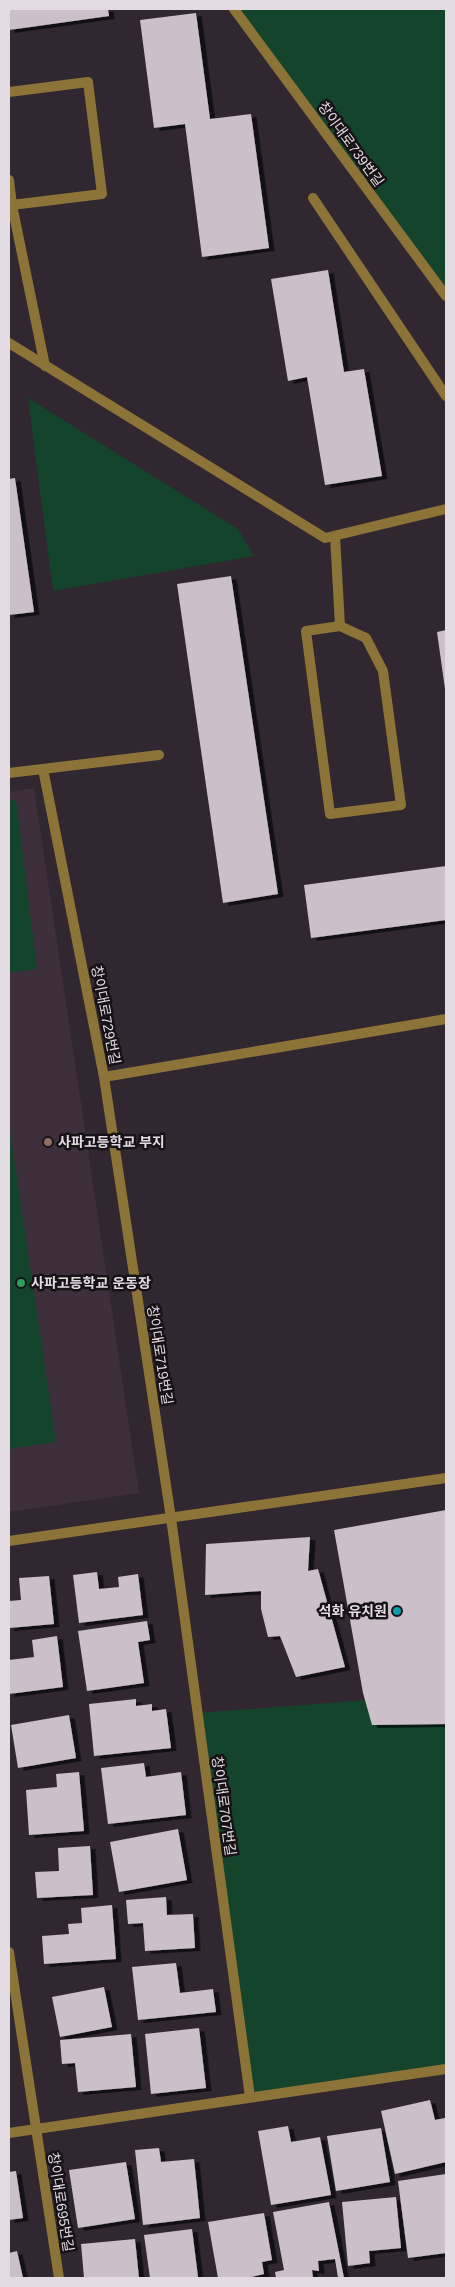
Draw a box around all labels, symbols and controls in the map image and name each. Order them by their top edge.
street label: 창이대로739번길 [315,99,387,189]
street label: 창이대로729번길 [89,964,123,1066]
place label: 사파고등학교 부지 [58,1134,165,1150]
marker: 사파고등학교 부지 [42,1136,54,1148]
place label: 사파고등학교 운동장 [31,1275,151,1291]
marker: 사파고등학교 운동장 [15,1277,27,1289]
street label: 창이대로719번길 [144,1304,176,1406]
place label: 석화 유치원 [319,1603,387,1619]
marker: 석화 유치원 [391,1605,403,1617]
street label: 창이대로707번길 [209,1755,239,1857]
street label: 창이대로695번길 [45,2151,77,2253]

